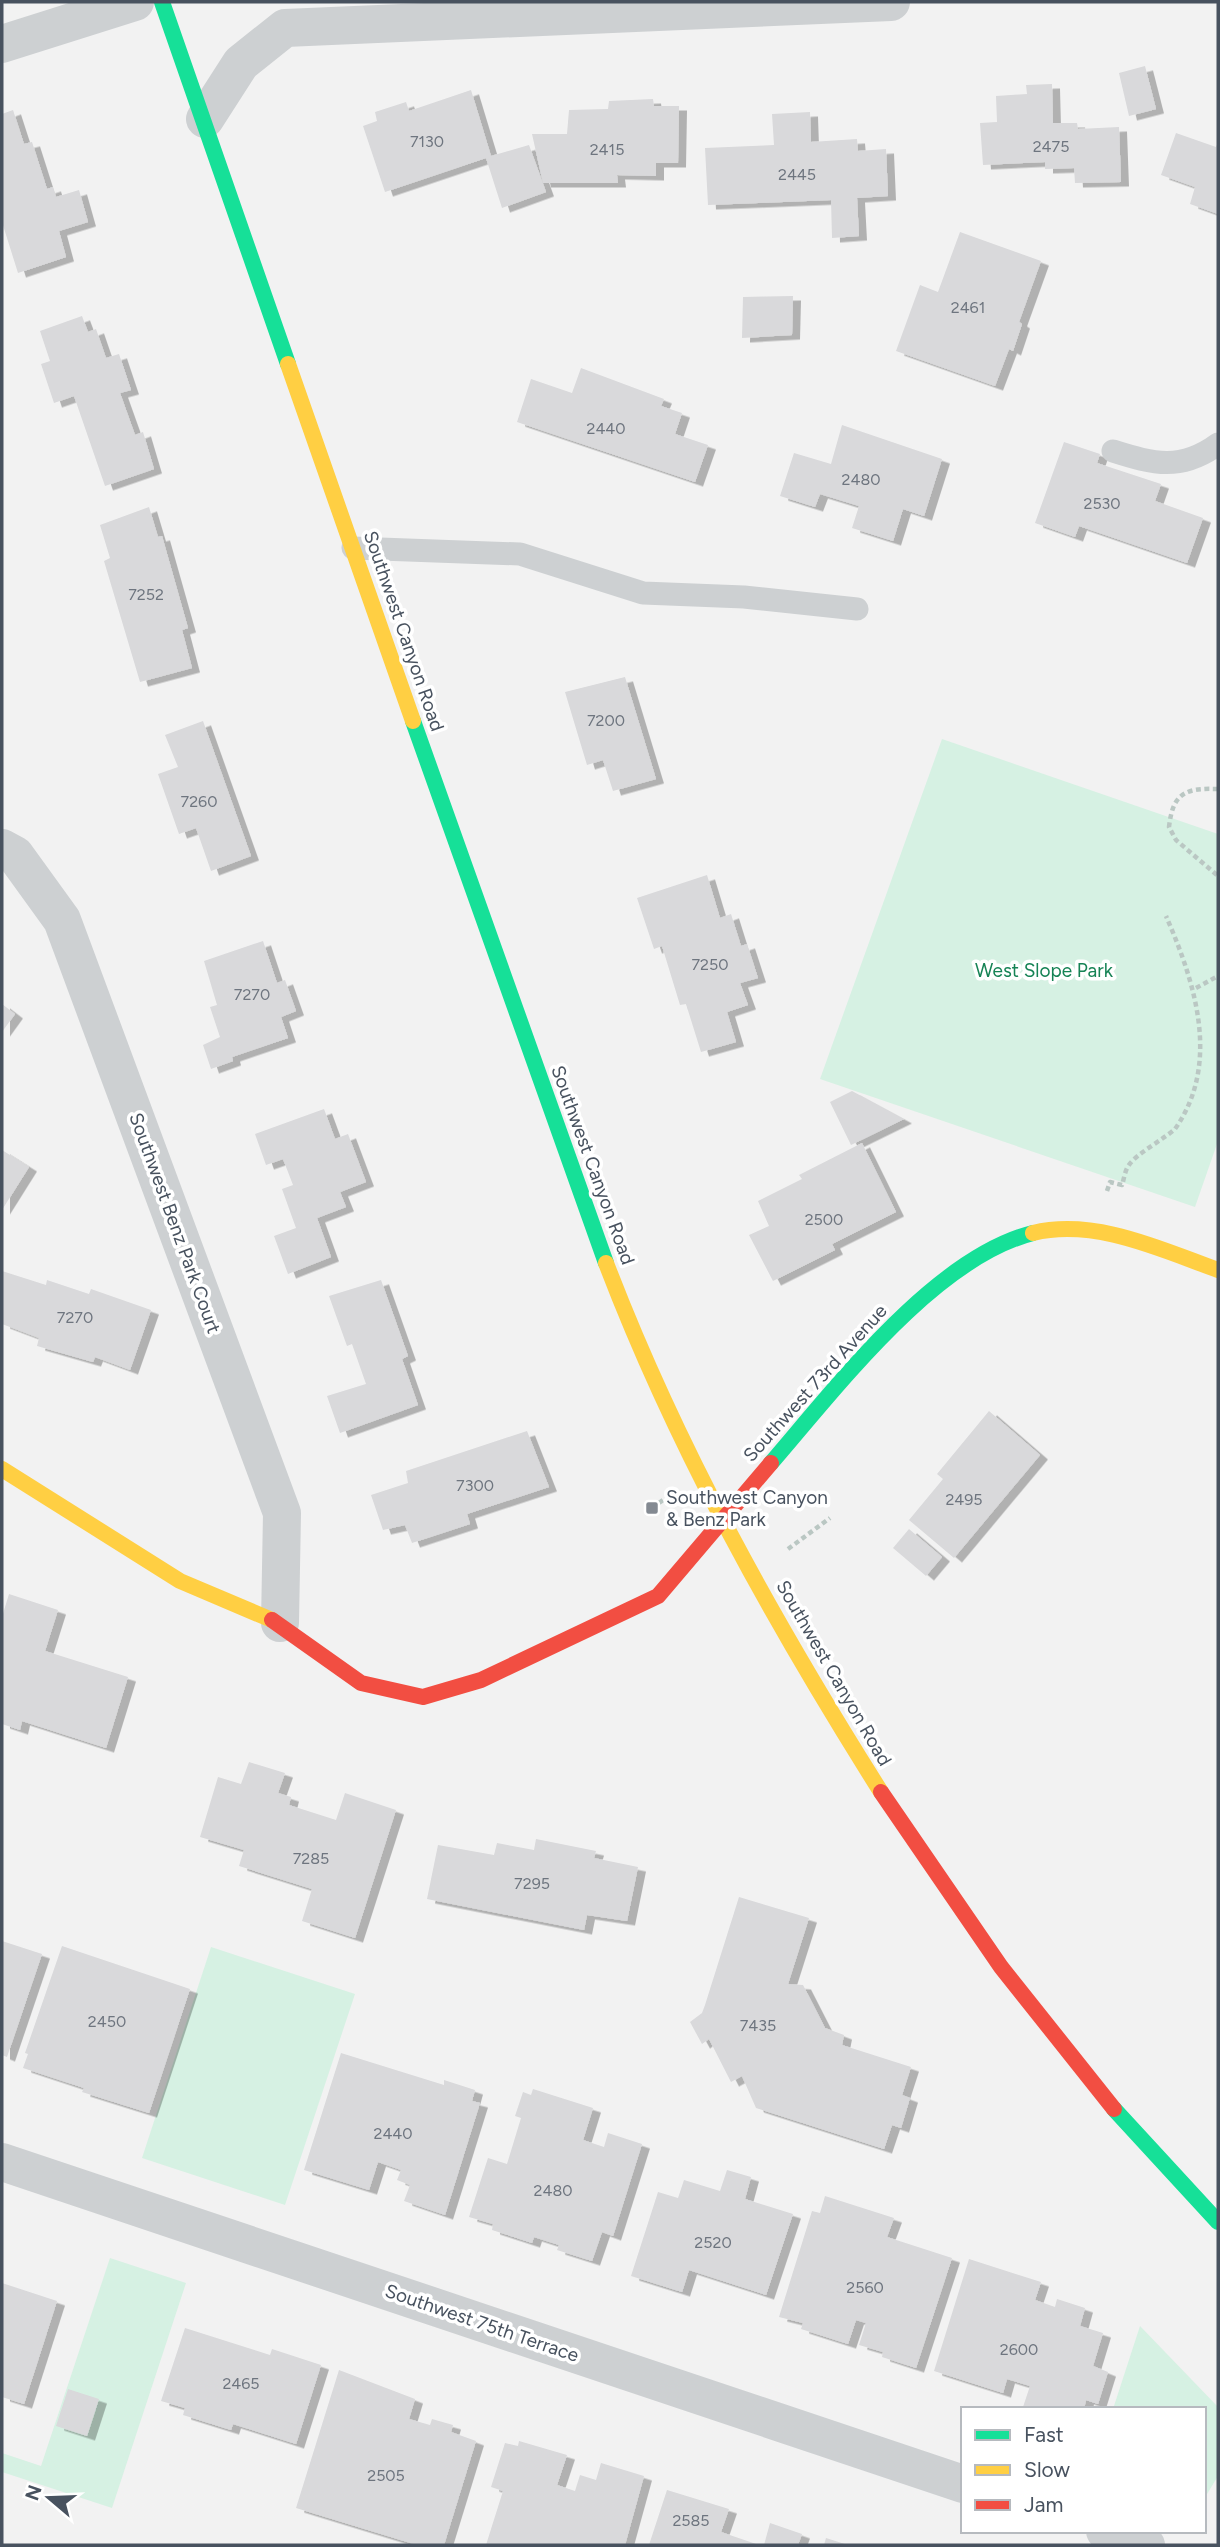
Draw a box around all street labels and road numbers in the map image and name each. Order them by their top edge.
street label: Southwest Canyon Road [359,528,449,734]
street label: Southwest Canyon Road [546,1062,640,1268]
street label: Southwest Benz Park Court [124,1110,226,1336]
street label: Southwest 73rd Avenue [738,1300,892,1466]
street label: Southwest Canyon Road [771,1576,897,1770]
street label: Southwest 75th Terrace [382,2279,582,2367]

